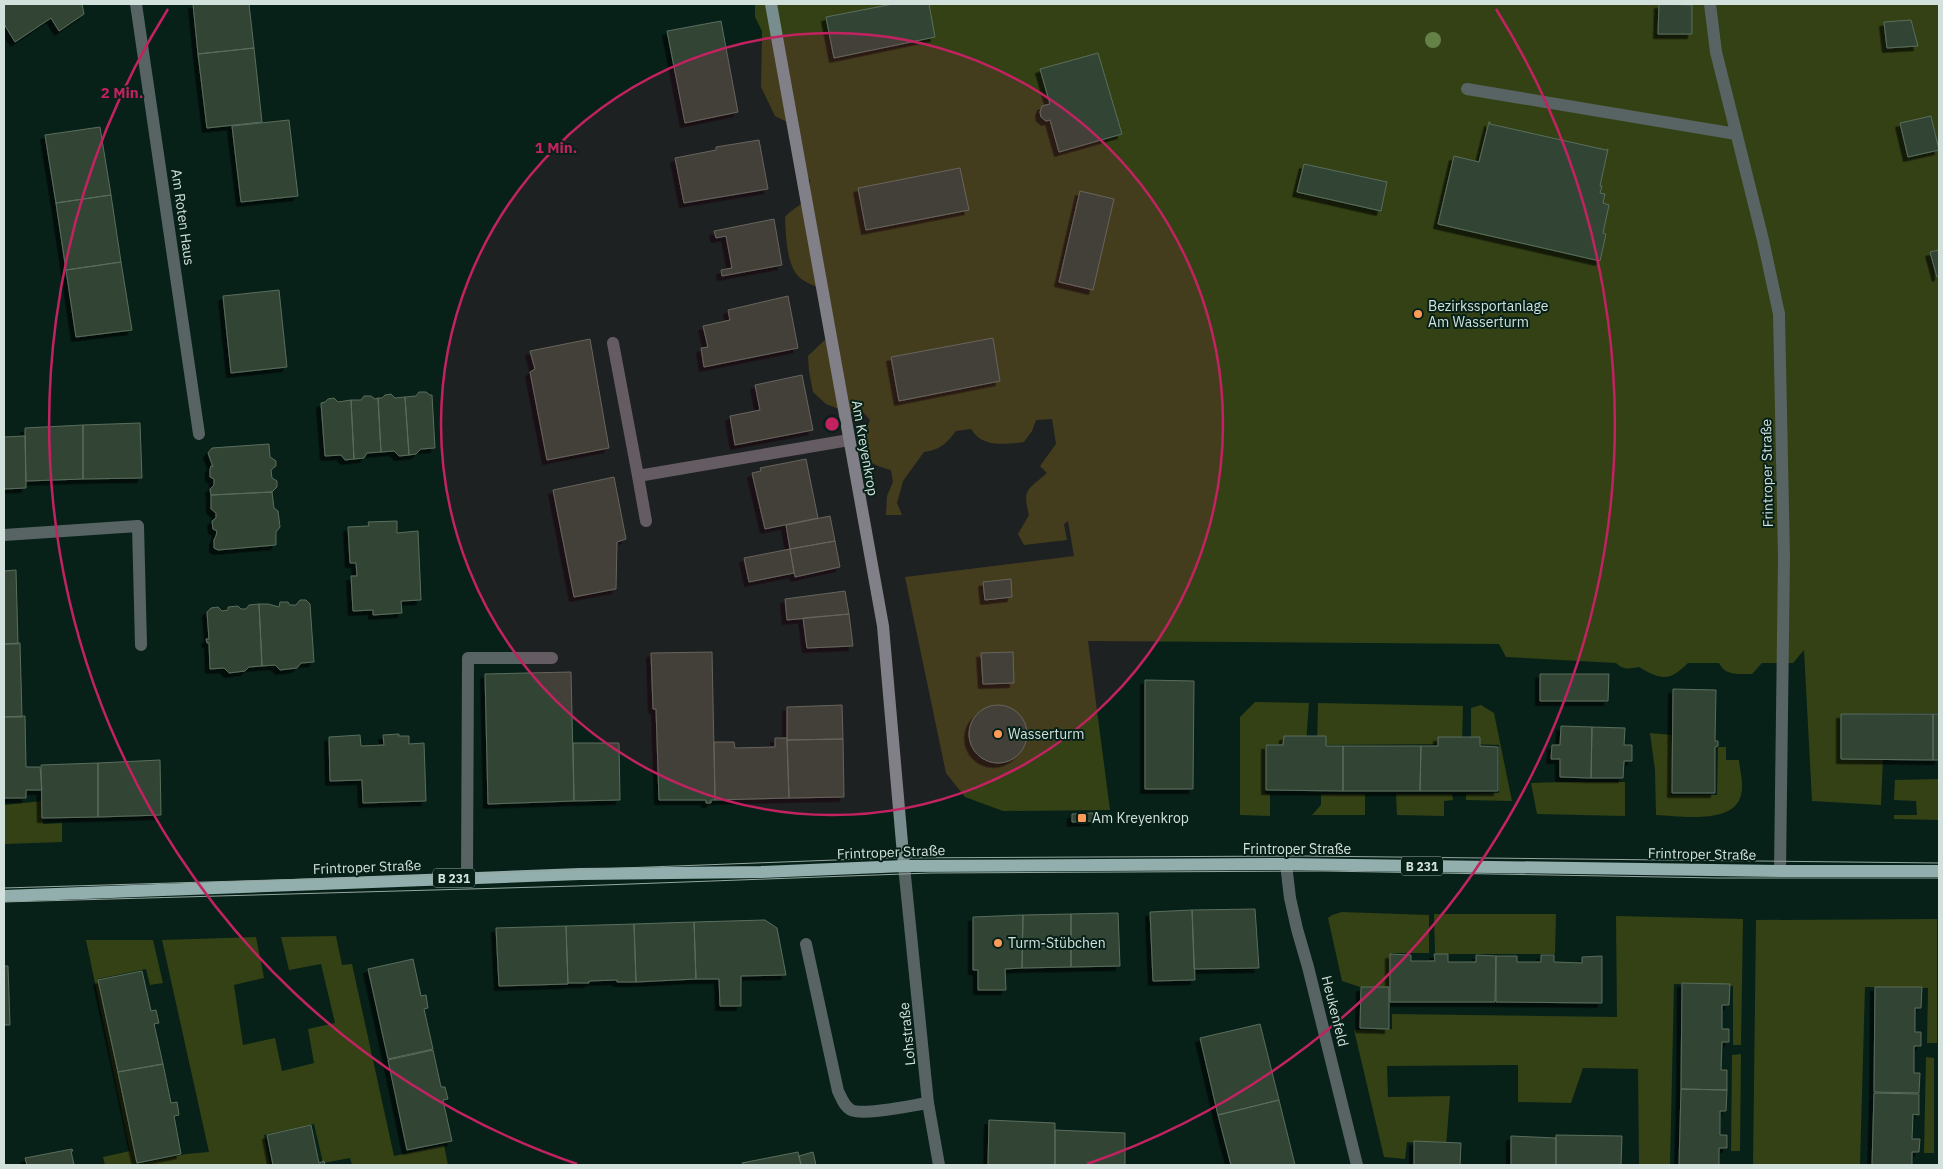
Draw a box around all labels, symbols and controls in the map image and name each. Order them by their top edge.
text: 2 Min. [101,83,143,102]
text: 1 Min. [535,138,577,157]
street label: Am Roten Haus [167,168,199,266]
place label: Bezirkssportanlage Am Wasserturm [1428,297,1549,331]
marker: Bezirkssportanlage Am Wasserturm [1412,308,1424,320]
street label: Am Kreyenkrop [848,399,882,497]
centre of rings [823,415,841,433]
street label: Frintroper Straße [1757,418,1777,527]
place label: Wasserturm [1008,725,1084,743]
marker: Wasserturm [992,728,1004,740]
place label: Am Kreyenkrop [1092,809,1189,827]
marker: Am Kreyenkrop [1076,812,1088,824]
street label: Frintroper Straße [1243,840,1352,858]
street label: Frintroper Straße [836,841,946,863]
street label: Frintroper Straße [1648,844,1757,864]
street label: Frintroper Straße [312,856,422,878]
road number: B 231 [1401,856,1443,876]
road number: B 231 [433,868,475,888]
place label: Turm-Stübchen [1008,934,1106,952]
marker: Turm-Stübchen [992,937,1004,949]
street label: Heukenfeld [1318,974,1352,1048]
street label: Lohstraße [895,1001,919,1067]

